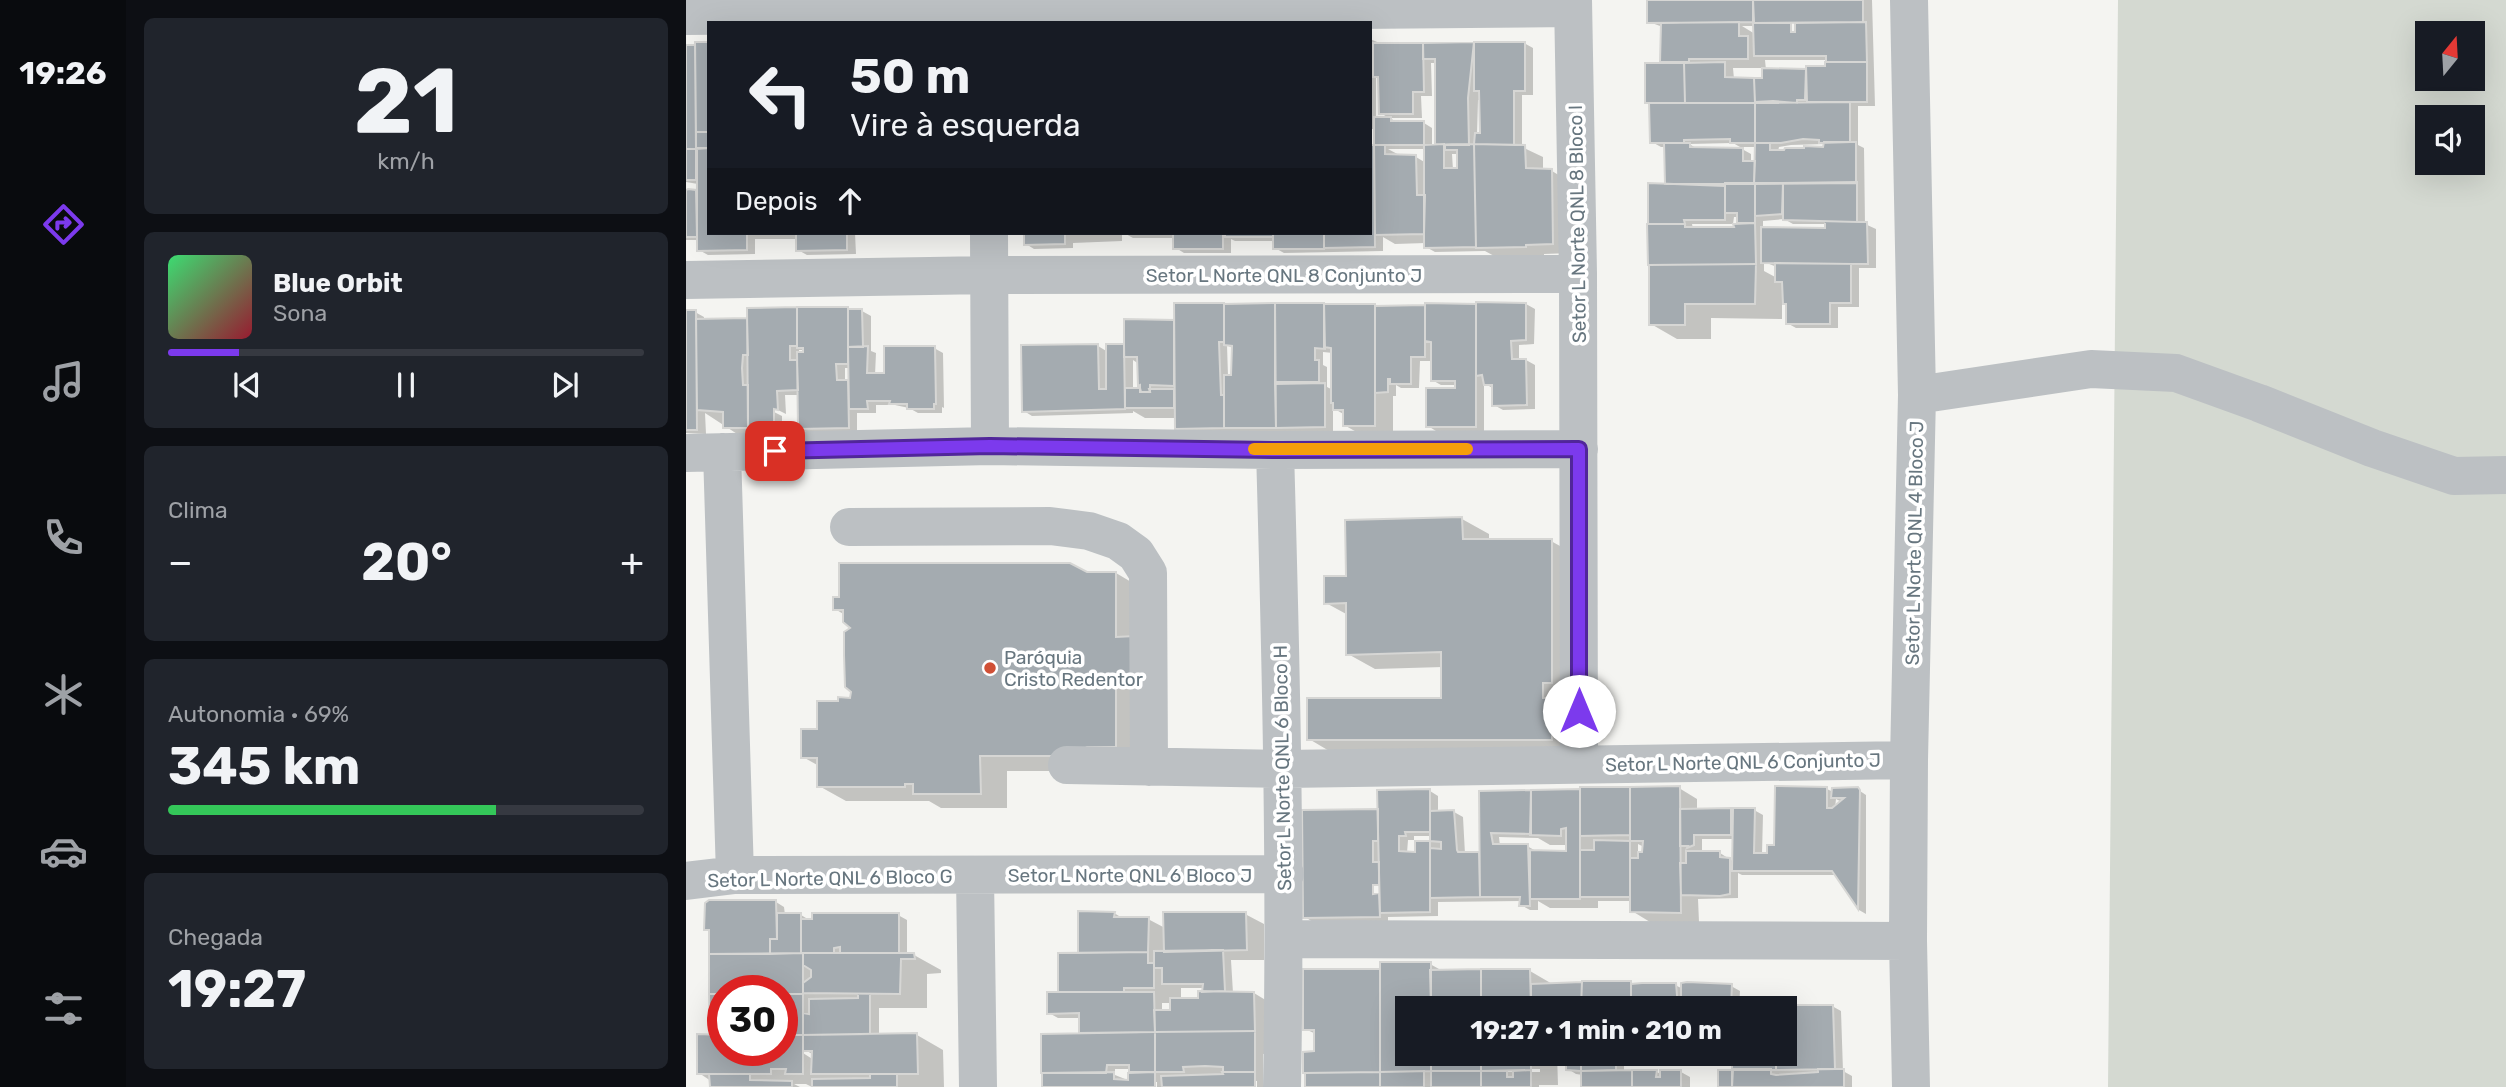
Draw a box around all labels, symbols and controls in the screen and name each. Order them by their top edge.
north arrow [2415,21,2485,91]
map controls [2415,21,2485,175]
text: 21 [354,47,458,155]
text: 50 m [850,47,970,105]
icon: left [735,49,826,140]
text: 19:26 [19,54,107,92]
street label: Setor L Norte QNL 8 Bloco I [1564,105,1591,343]
button: sound [2415,105,2485,175]
text: Vire à esquerda [850,106,1081,144]
text: km/h [377,147,435,175]
icon: ahead [831,182,869,220]
text: Depois [735,186,817,217]
icon: directions [39,200,88,249]
street label: Setor L Norte QNL 8 Conjunto J [1146,264,1422,287]
text: Blue Orbit [273,268,403,299]
text: Sona [273,299,327,327]
icon: music [39,357,88,406]
icon: previous [228,366,266,404]
icon: pause [387,366,425,404]
icon: next [546,366,584,404]
street label: Setor L Norte QNL 4 Bloco J [1901,420,1928,666]
pin [745,421,805,481]
icon: arrive [756,432,794,470]
text: Clima [168,496,228,524]
icon: phone [39,513,88,562]
text: 20° [361,531,452,593]
text: − [168,539,193,585]
text: + [620,539,644,585]
street label: Setor L Norte QNL 6 Bloco H [1269,645,1296,891]
place label: Paróquia Cristo Redentor [1004,646,1144,691]
marker: Paróquia Cristo Redentor [982,660,998,676]
icon: climate [39,670,88,719]
position arrow [1542,674,1616,748]
text: Autonomia · 69% [168,700,349,728]
text: 345 km [168,735,361,797]
street label: Setor L Norte QNL 6 Conjunto J [1605,749,1881,776]
icon: car [39,827,88,876]
street label: Setor L Norte QNL 6 Bloco J [1008,864,1252,887]
street label: Setor L Norte QNL 6 Bloco G [707,865,953,892]
text: Chegada [168,923,263,951]
text: 19:27 [168,958,306,1020]
speed limit sign: 30 [707,975,798,1066]
icon: filters [39,984,88,1033]
text: 19:27 · 1 min · 210 m [1470,1015,1722,1046]

